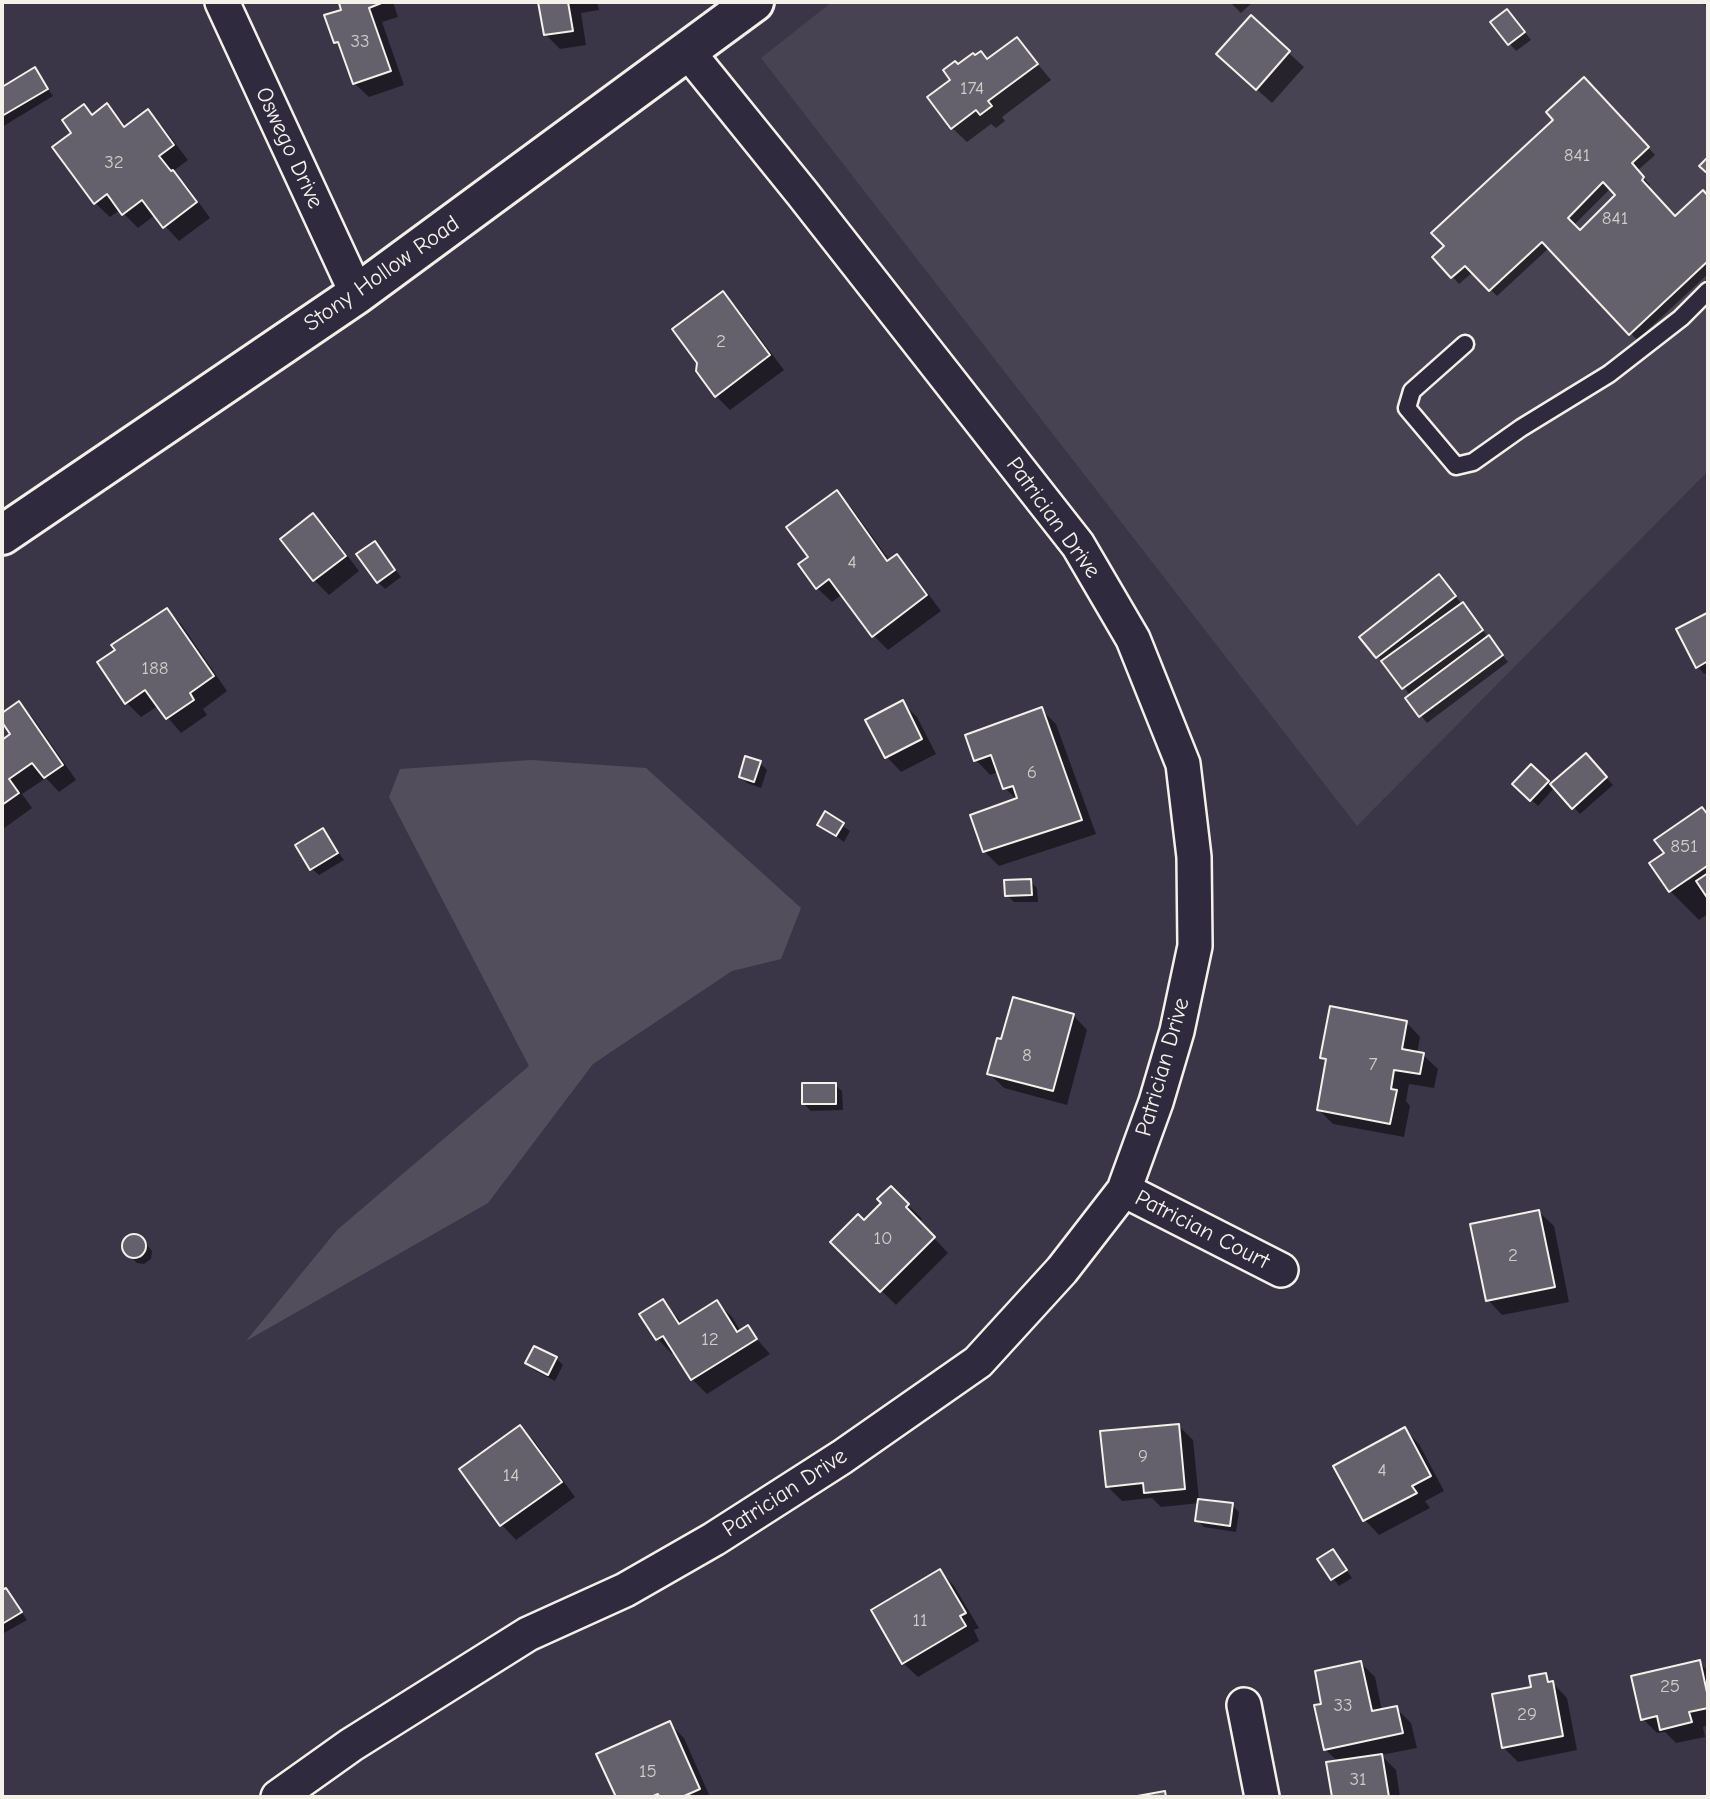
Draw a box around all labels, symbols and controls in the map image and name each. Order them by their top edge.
house number: 33 [350,31,370,53]
house number: 174 [960,78,984,100]
street label: Oswego Drive [249,83,329,213]
house number: 841 [1564,145,1590,167]
house number: 32 [104,152,124,174]
house number: 841 [1602,208,1628,230]
street label: Stony Hollow Road [299,210,465,338]
house number: 2 [716,331,726,353]
street label: Patrician Drive [1000,452,1106,584]
house number: 4 [847,552,857,574]
house number: 188 [141,658,169,680]
house number: 6 [1027,762,1037,784]
house number: 851 [1670,836,1698,858]
street label: Patrician Drive [1130,995,1196,1139]
house number: 8 [1022,1045,1032,1067]
house number: 7 [1369,1054,1377,1076]
street label: Patrician Court [1130,1184,1274,1276]
house number: 10 [873,1228,893,1250]
house number: 2 [1508,1245,1518,1267]
house number: 12 [701,1329,719,1351]
street label: Patrician Drive [718,1443,852,1543]
house number: 9 [1138,1446,1148,1468]
house number: 4 [1377,1460,1387,1482]
house number: 14 [503,1465,519,1487]
house number: 11 [912,1610,928,1632]
house number: 25 [1660,1676,1680,1698]
house number: 33 [1333,1695,1353,1717]
house number: 29 [1517,1704,1537,1726]
house number: 15 [639,1761,657,1783]
house number: 31 [1349,1769,1367,1791]

